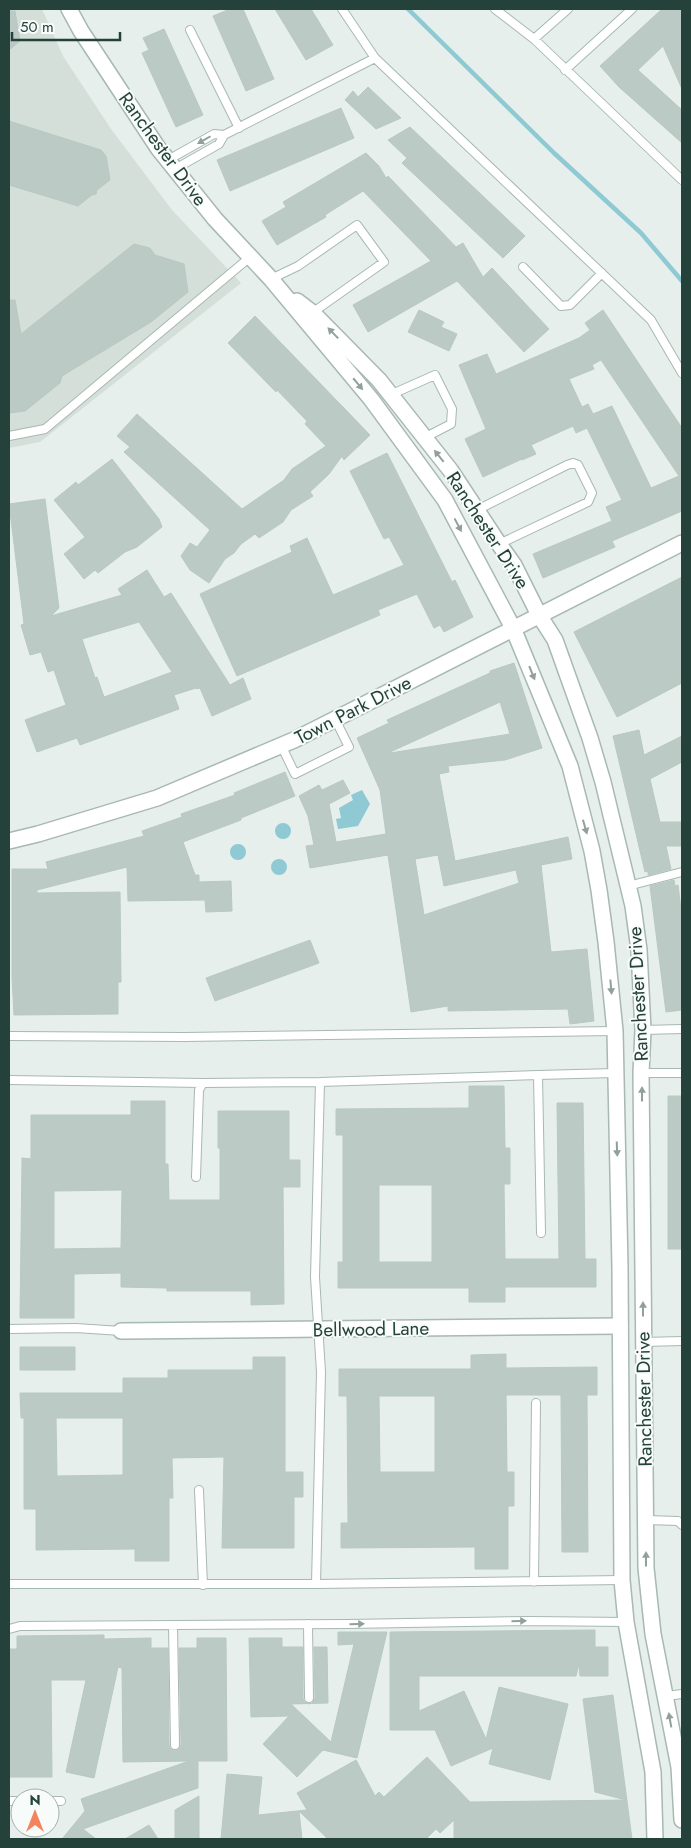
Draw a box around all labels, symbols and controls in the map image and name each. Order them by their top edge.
scale bar [12,10,120,42]
text: 50 m [20,16,54,38]
street label: Ranchester Drive [112,86,214,212]
one-way arrow [197,135,210,144]
one-way arrow [327,328,339,340]
one-way arrow [352,377,364,389]
one-way arrow [433,450,444,463]
street label: Ranchester Drive [440,466,536,594]
one-way arrow [454,517,462,532]
one-way arrow [529,666,536,681]
street label: Town Park Drive [290,669,416,751]
one-way arrow [582,819,590,834]
street label: Ranchester Drive [621,926,655,1062]
one-way arrow [607,979,615,995]
one-way arrow [638,1086,646,1102]
one-way arrow [613,1141,621,1157]
one-way arrow [639,1301,647,1317]
street label: Bellwood Lane [313,1314,430,1344]
street label: Ranchester Drive [629,1331,659,1467]
one-way arrow [642,1551,650,1567]
one-way arrow [511,1617,527,1625]
one-way arrow [349,1620,365,1628]
one-way arrow [665,1711,673,1727]
north arrow [10,1788,60,1838]
text: N [29,1790,41,1810]

